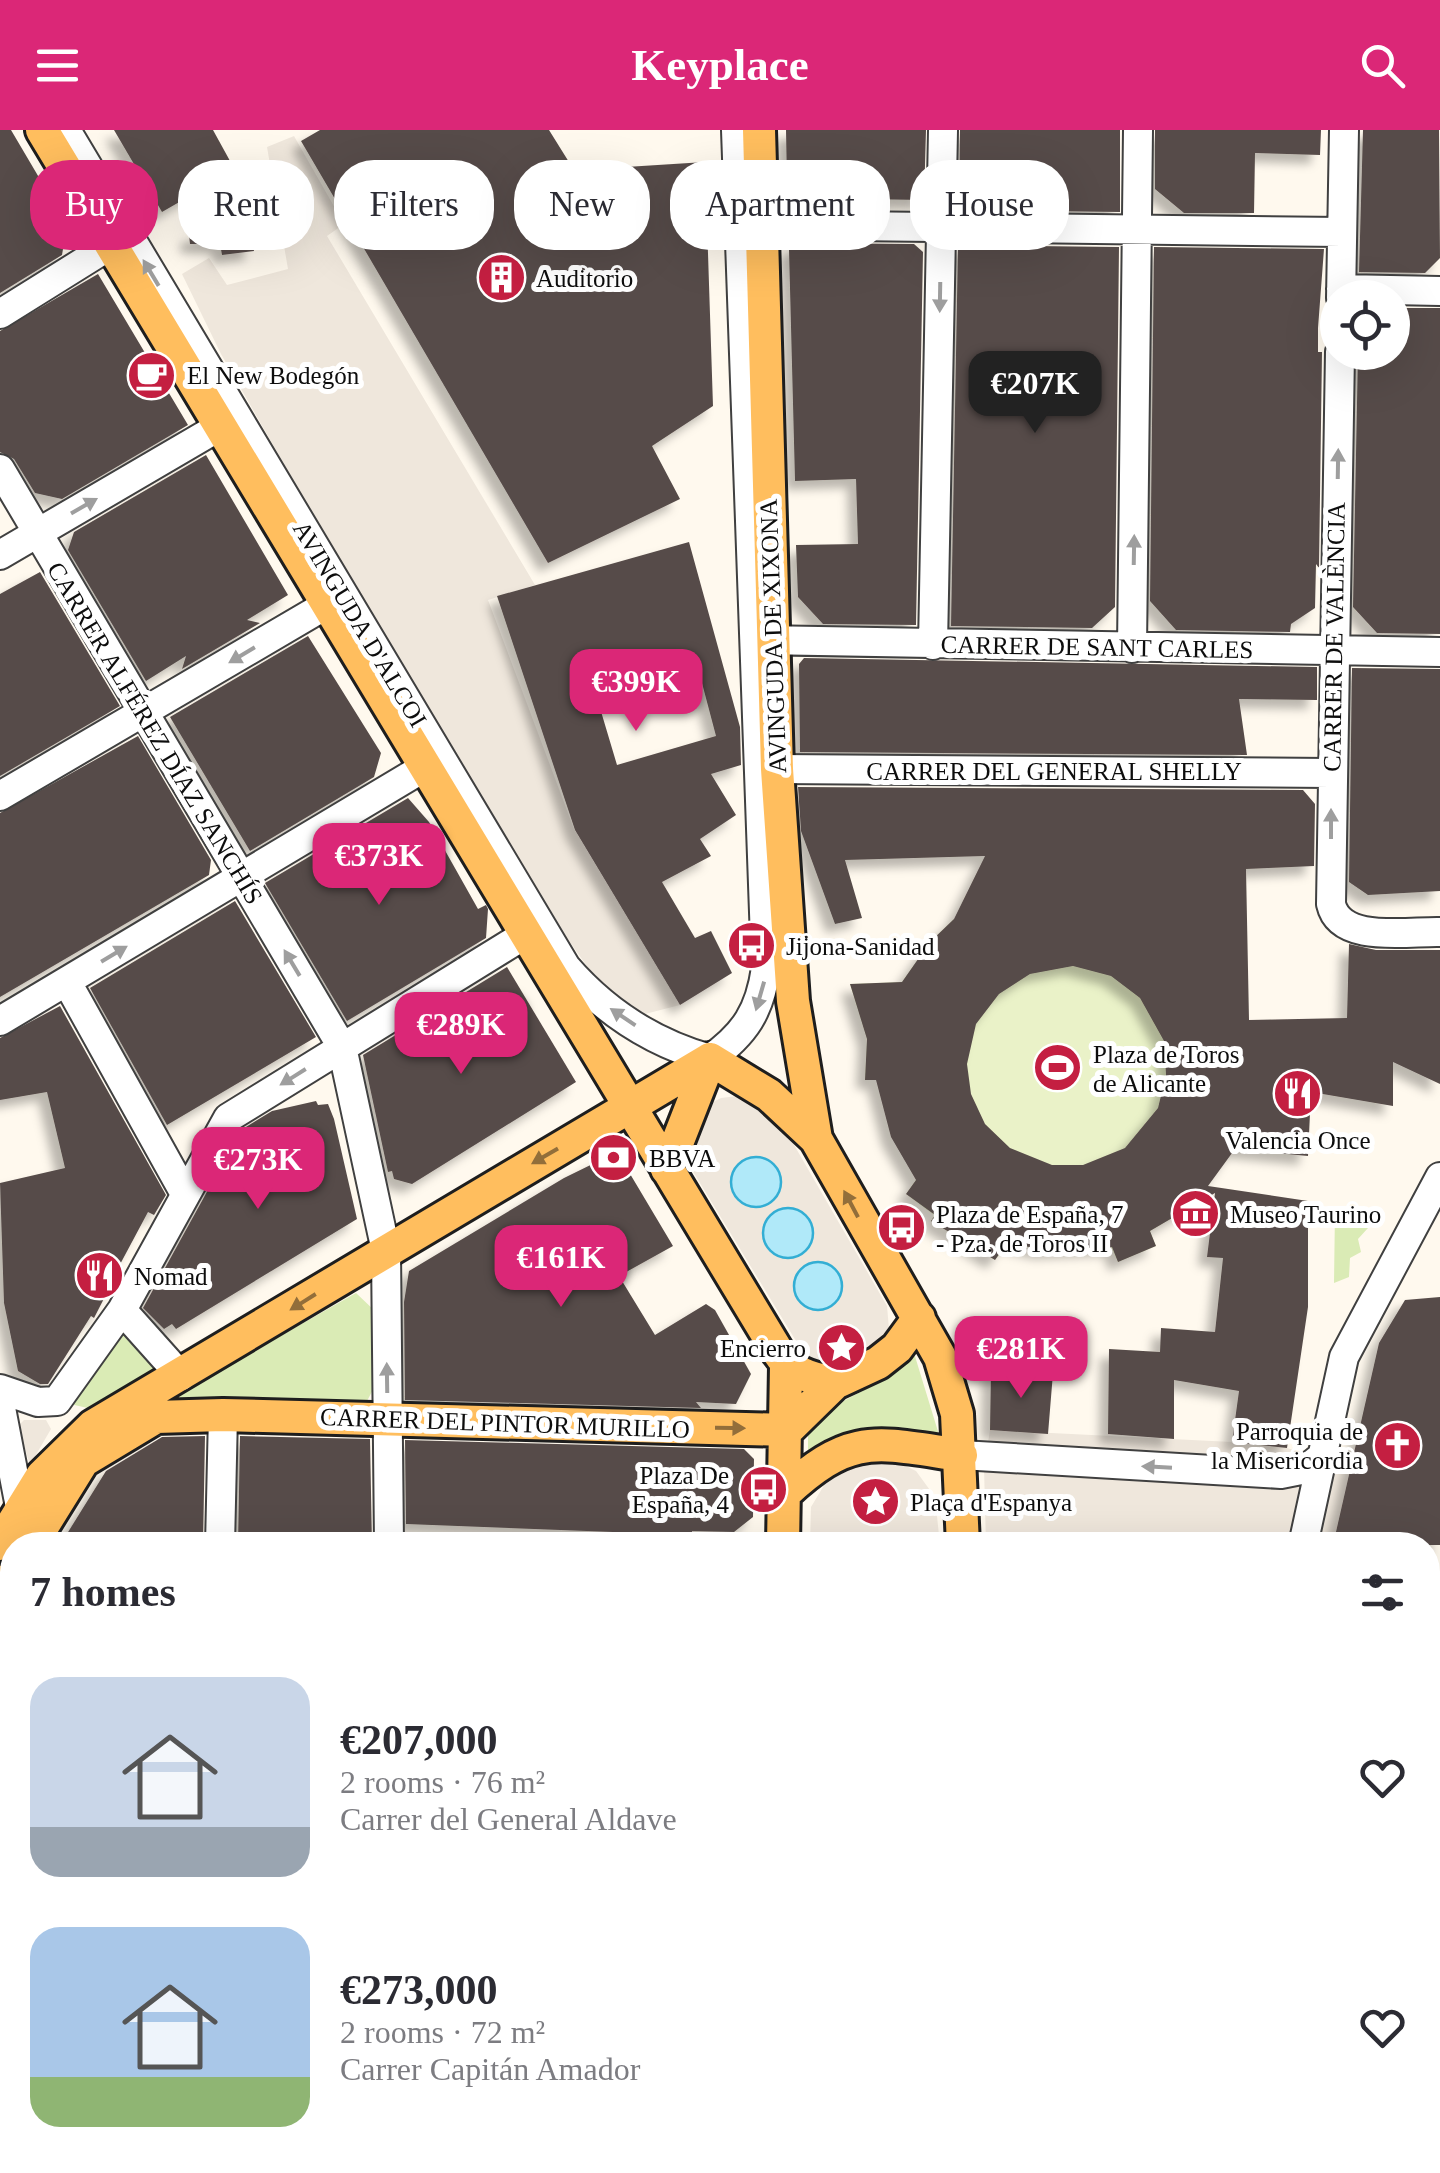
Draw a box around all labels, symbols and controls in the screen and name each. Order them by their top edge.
icon: menu [30,38,85,93]
icon: search [1355,38,1410,93]
text: Keyplace [631,40,809,90]
chip: Buy [30,160,158,250]
chip: Rent [178,160,314,250]
chip: Filters [334,160,494,250]
chip: New [514,160,650,250]
chip: Apartment [670,160,890,250]
chip: House [910,160,1069,250]
building icon: Auditorio [475,252,527,304]
one-way arrow [143,259,160,287]
place label: Auditorio [536,265,633,292]
map controls [1320,280,1410,370]
button: locate [1320,280,1410,370]
one-way arrow [931,282,947,314]
cafe icon: El New Bodegón [126,349,178,401]
pin: €207K [965,351,1105,436]
place label: El New Bodegón [187,362,360,389]
text: €207K [991,365,1079,401]
one-way arrow [1331,448,1347,480]
one-way arrow [70,498,98,515]
street label: AVINGUDA DE XIXONA [755,498,791,774]
street label: CARRER DE VALÈNCIA [1318,502,1350,772]
street label: AVINGUDA D'ALCOI [288,516,432,732]
one-way arrow [1126,534,1142,566]
street label: CARRER ALFÉREZ DÍAZ SANCHÍS [42,557,268,909]
street label: CARRER DE SANT CARLES [940,631,1254,663]
one-way arrow [228,646,256,663]
pin: €399K [566,649,706,734]
text: €399K [592,663,680,699]
street label: CARRER DEL GENERAL SHELLY [866,758,1242,785]
one-way arrow [1323,808,1339,840]
pin: €373K [309,823,449,908]
text: €373K [335,837,423,873]
bus stop icon: Jijona-Sanidad [725,920,777,972]
place label: Jijona-Sanidad [786,933,935,960]
one-way arrow [100,946,128,963]
one-way arrow [284,949,301,977]
one-way arrow [752,981,767,1012]
pin: €289K [391,992,531,1077]
text: €289K [417,1006,505,1042]
one-way arrow [609,1009,636,1027]
place label: Plaza de Toros de Alicante [1093,1041,1239,1097]
sports icon: Plaza de Toros de Alicante [1032,1042,1084,1094]
one-way arrow [280,1068,307,1086]
restaurant icon: Valencia Once [1272,1068,1324,1120]
pin: €273K [188,1127,328,1212]
place label: Valencia Once [1225,1127,1371,1154]
bank icon: BBVA [588,1132,640,1184]
text: €273K [214,1141,302,1177]
place label: BBVA [649,1145,715,1172]
one-way arrow [531,1146,559,1164]
museum icon: Museo Taurino [1169,1188,1221,1240]
one-way arrow [843,1190,860,1218]
place label: Plaza de España, 7 - Pza. de Toros II [936,1201,1123,1257]
place label: Museo Taurino [1230,1201,1381,1228]
bus stop icon: Plaza de España, 7 - Pza. de Toros II [875,1202,927,1254]
pin: €161K [491,1225,631,1310]
text: €161K [517,1239,605,1275]
restaurant icon: Nomad [73,1250,125,1302]
place label: Nomad [134,1263,208,1290]
one-way arrow [289,1293,317,1311]
pin: €281K [951,1316,1091,1401]
place icon: Encierro [815,1322,867,1374]
text: €281K [977,1330,1065,1366]
place label: Encierro [720,1335,806,1362]
one-way arrow [379,1361,395,1393]
street label: CARRER DEL PINTOR MURILLO [320,1403,690,1443]
place label: Parroquia de la Misericordia [1211,1418,1363,1474]
church icon: Parroquia de la Misericordia [1372,1419,1424,1471]
one-way arrow [715,1421,747,1437]
one-way arrow [1141,1459,1173,1475]
place label: Plaza De España, 4 [632,1462,729,1518]
bus stop icon: Plaza De España, 4 [738,1463,790,1515]
place icon: Plaça d'Espanya [849,1476,901,1528]
place label: Plaça d'Espanya [910,1489,1072,1516]
icon: filters [1355,1565,1410,1620]
text: 7 homes [30,1569,176,1615]
icon: home [110,1717,230,1837]
text: €207,000 [340,1717,498,1763]
icon: heart [1355,1750,1410,1805]
text: 2 rooms · 76 m² [340,1764,545,1800]
text: Carrer del General Aldave [340,1801,677,1837]
icon: home [110,1967,230,2087]
text: €273,000 [340,1967,498,2013]
icon: heart [1355,2000,1410,2055]
text: 2 rooms · 72 m² [340,2014,545,2050]
text: Carrer Capitán Amador [340,2051,640,2087]

